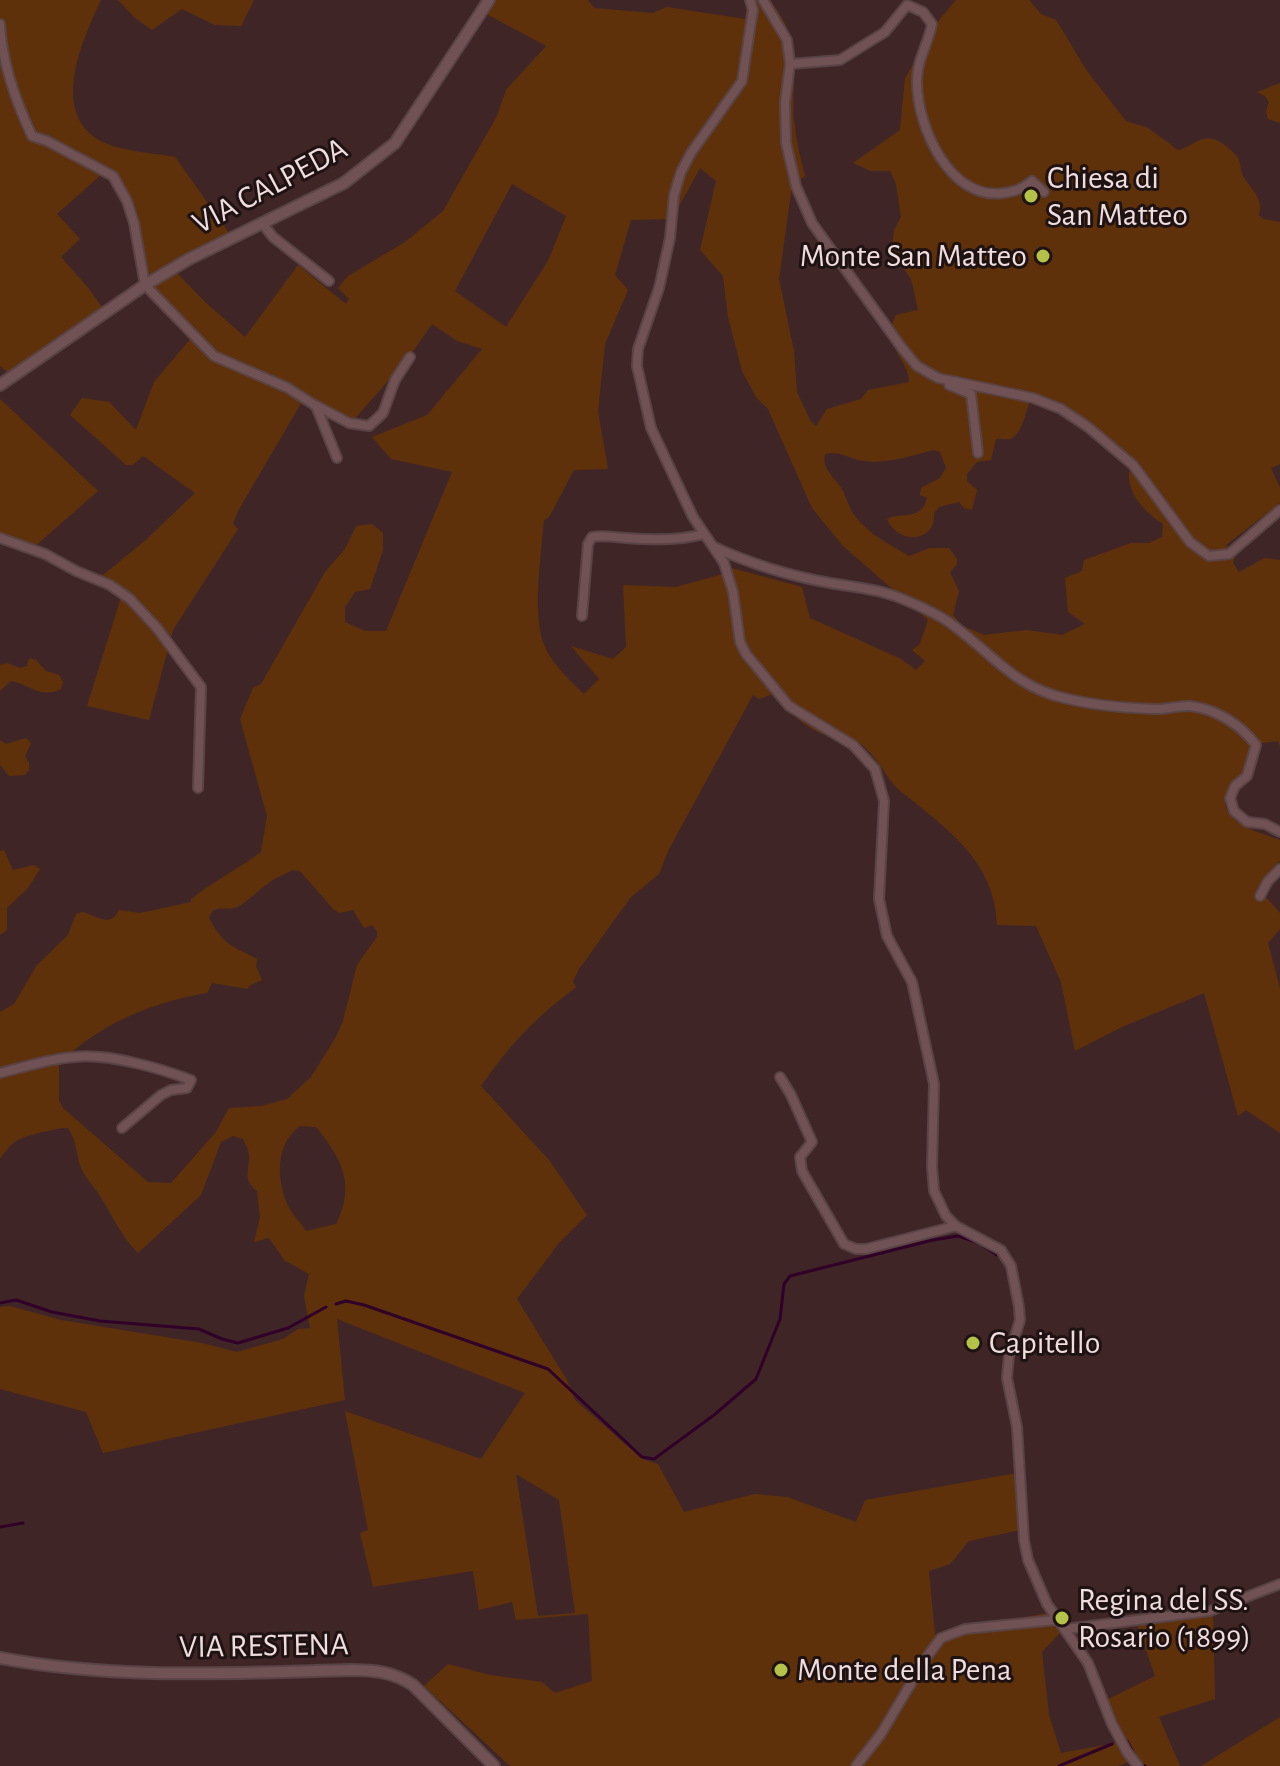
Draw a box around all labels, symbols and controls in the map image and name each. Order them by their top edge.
street label: VIA CALPEDA [186,129,354,243]
place label: Chiesa di San Matteo [1047,159,1188,234]
marker: Chiesa di San Matteo [1022,187,1040,205]
place label: Monte San Matteo [800,237,1027,275]
marker: Monte San Matteo [1034,247,1052,265]
place label: Capitello [989,1324,1100,1362]
marker: Capitello [964,1334,982,1352]
place label: Regina del SS. Rosario (1899) [1078,1581,1251,1656]
marker: Regina del SS. Rosario (1899) [1053,1609,1071,1627]
street label: VIA RESTENA [179,1625,349,1667]
place label: Monte della Pena [797,1651,1012,1689]
marker: Monte della Pena [772,1661,790,1679]

